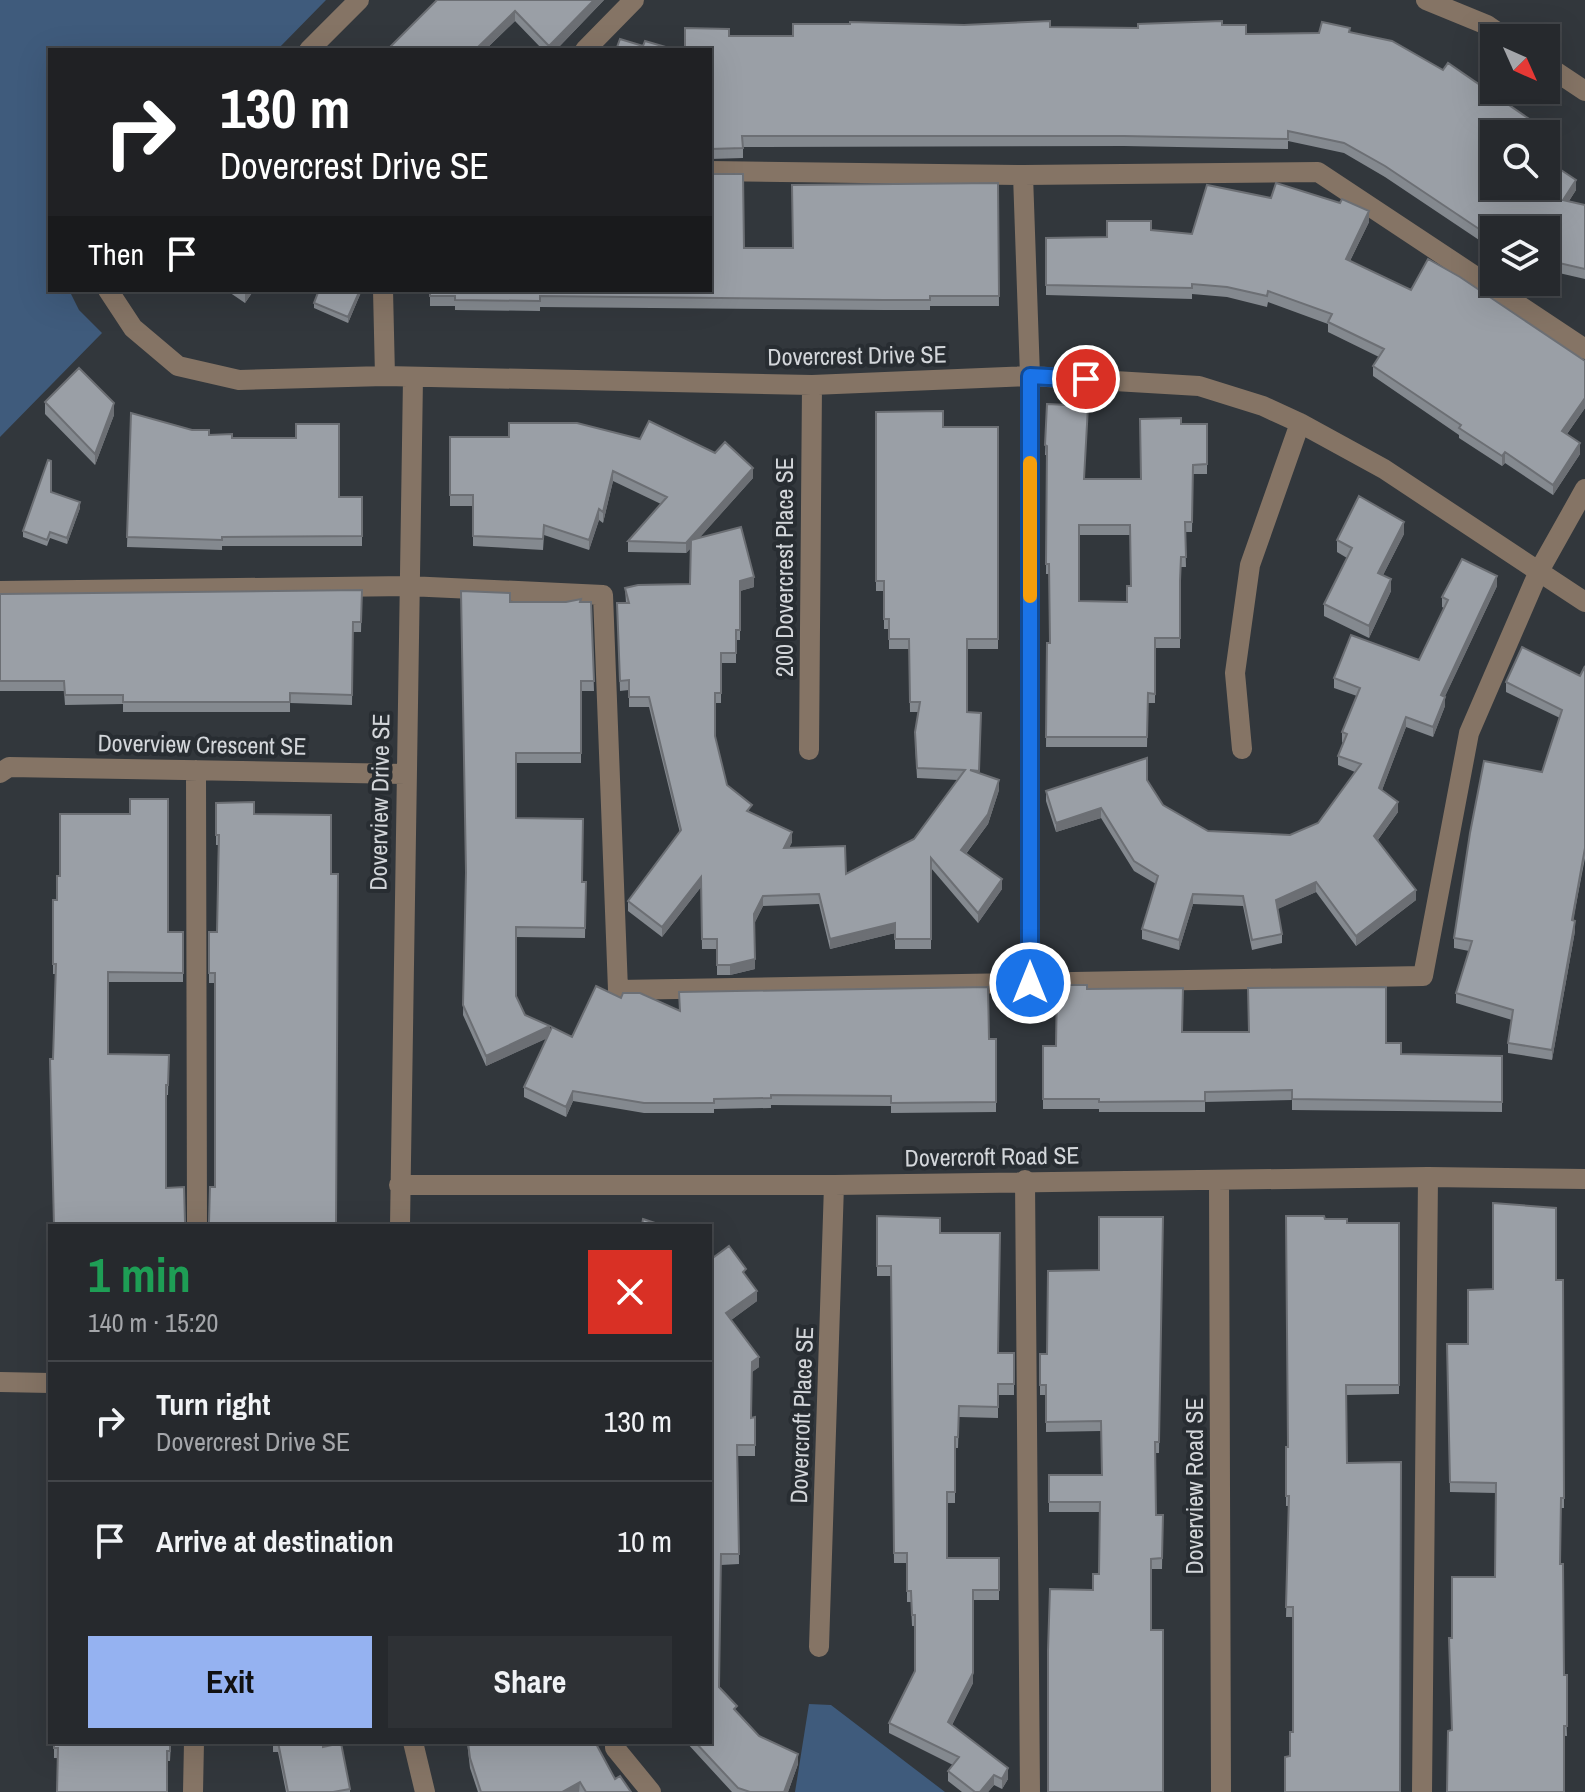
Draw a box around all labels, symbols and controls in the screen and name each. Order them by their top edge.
north arrow [1480,24,1560,104]
map controls [1480,24,1560,296]
text: 130 m [220,70,350,145]
icon: right [88,80,192,184]
button: search [1480,120,1560,200]
text: Dovercrest Drive SE [220,142,489,190]
button: layers [1480,216,1560,296]
icon: arrive [160,232,204,276]
text: Then [88,234,144,274]
street label: Dovercrest Drive SE [767,337,947,373]
pin [1052,345,1120,413]
icon: arrive [1064,357,1108,401]
street label: 200 Dovercrest Place SE [768,457,800,677]
street label: Doverview Drive SE [361,713,397,891]
street label: Doverview Crescent SE [97,726,307,762]
position arrow [988,941,1072,1025]
street label: Dovercroft Road SE [904,1138,1080,1174]
text: 1 min [88,1242,191,1307]
button: close [588,1250,672,1334]
text: 140 m · 15:20 [88,1305,218,1340]
street label: Dovercroft Place SE [782,1326,820,1504]
text: Turn right [156,1384,270,1424]
street label: Doverview Road SE [1178,1397,1210,1575]
icon: right [88,1399,132,1443]
text: 130 m [604,1401,672,1441]
text: Dovercrest Drive SE [156,1424,350,1459]
icon: arrive [88,1519,132,1563]
text: Arrive at destination [156,1521,394,1561]
text: 10 m [617,1521,672,1561]
button: Exit [88,1636,372,1728]
button: Share [388,1636,672,1728]

